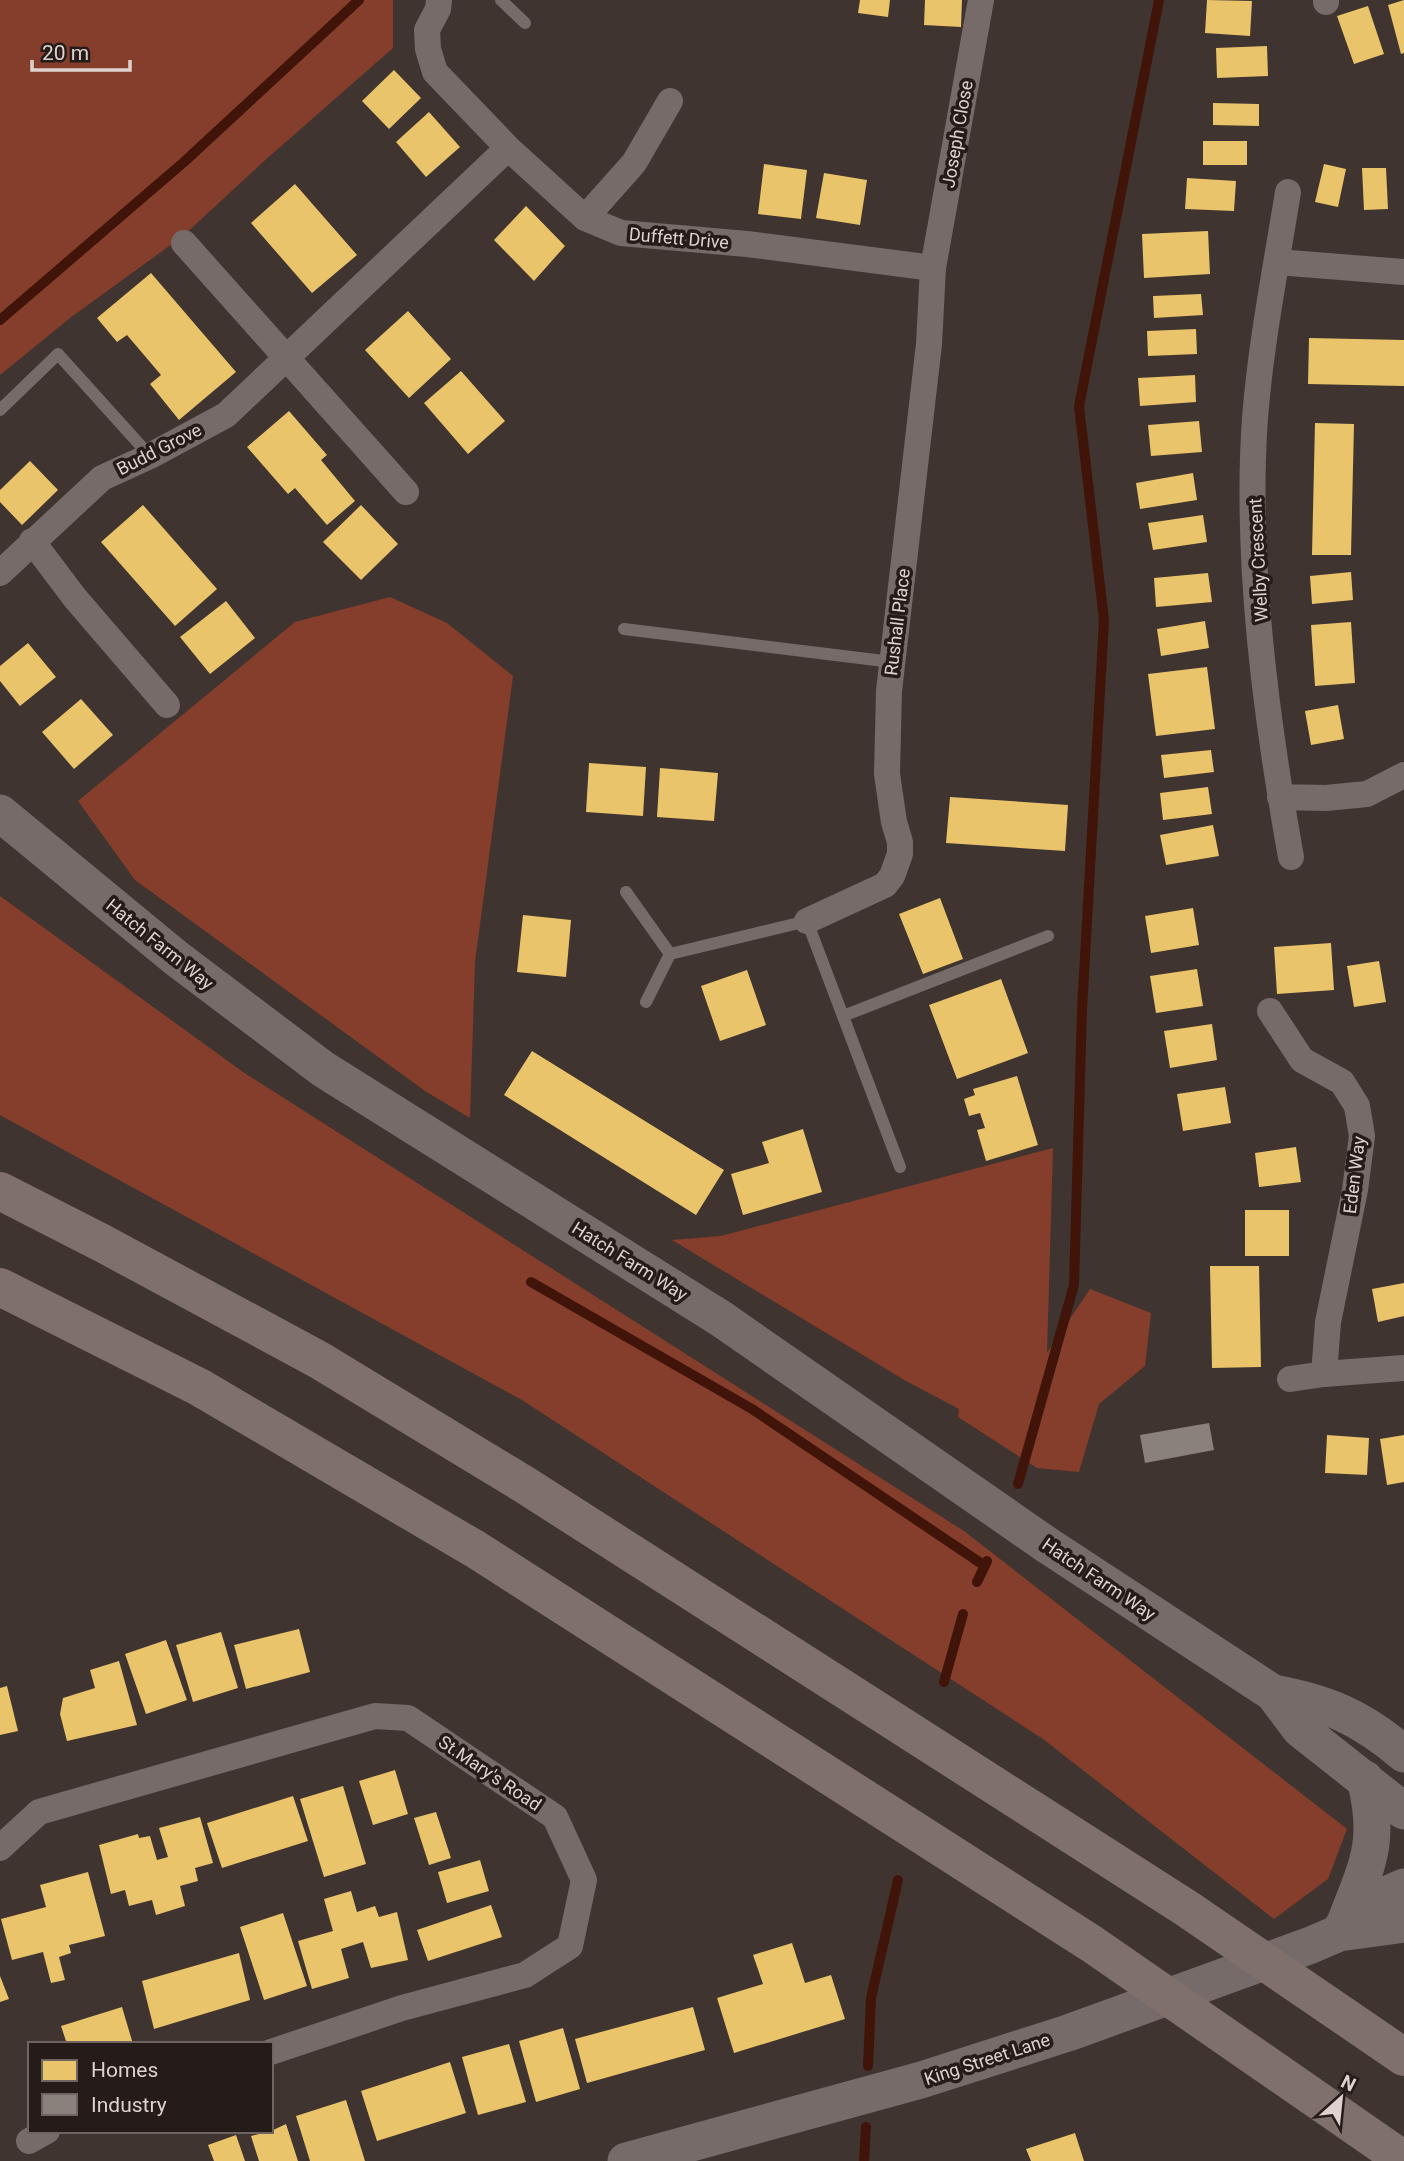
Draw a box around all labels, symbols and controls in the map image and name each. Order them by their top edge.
scale bar [32,28,130,72]
text: 20 m [42,41,89,65]
street label: Joseph Close [937,79,977,189]
street label: Duffett Drive [628,223,730,253]
street label: Budd Grove [113,419,205,479]
street label: Welby Crescent [1244,497,1272,622]
street label: Rushall Place [880,567,914,677]
street label: Hatch Farm Way [102,894,218,994]
street label: Eden Way [1339,1135,1369,1215]
street label: Hatch Farm Way [568,1217,692,1305]
street label: Hatch Farm Way [1038,1533,1160,1625]
street label: St.Mary's Road [435,1731,545,1815]
street label: King Street Lane [921,2029,1053,2089]
legend [28,2042,273,2133]
text: Homes [91,2058,158,2082]
north arrow [1306,2063,1376,2133]
text: N [1337,2070,1360,2097]
text: Industry [91,2093,167,2117]

